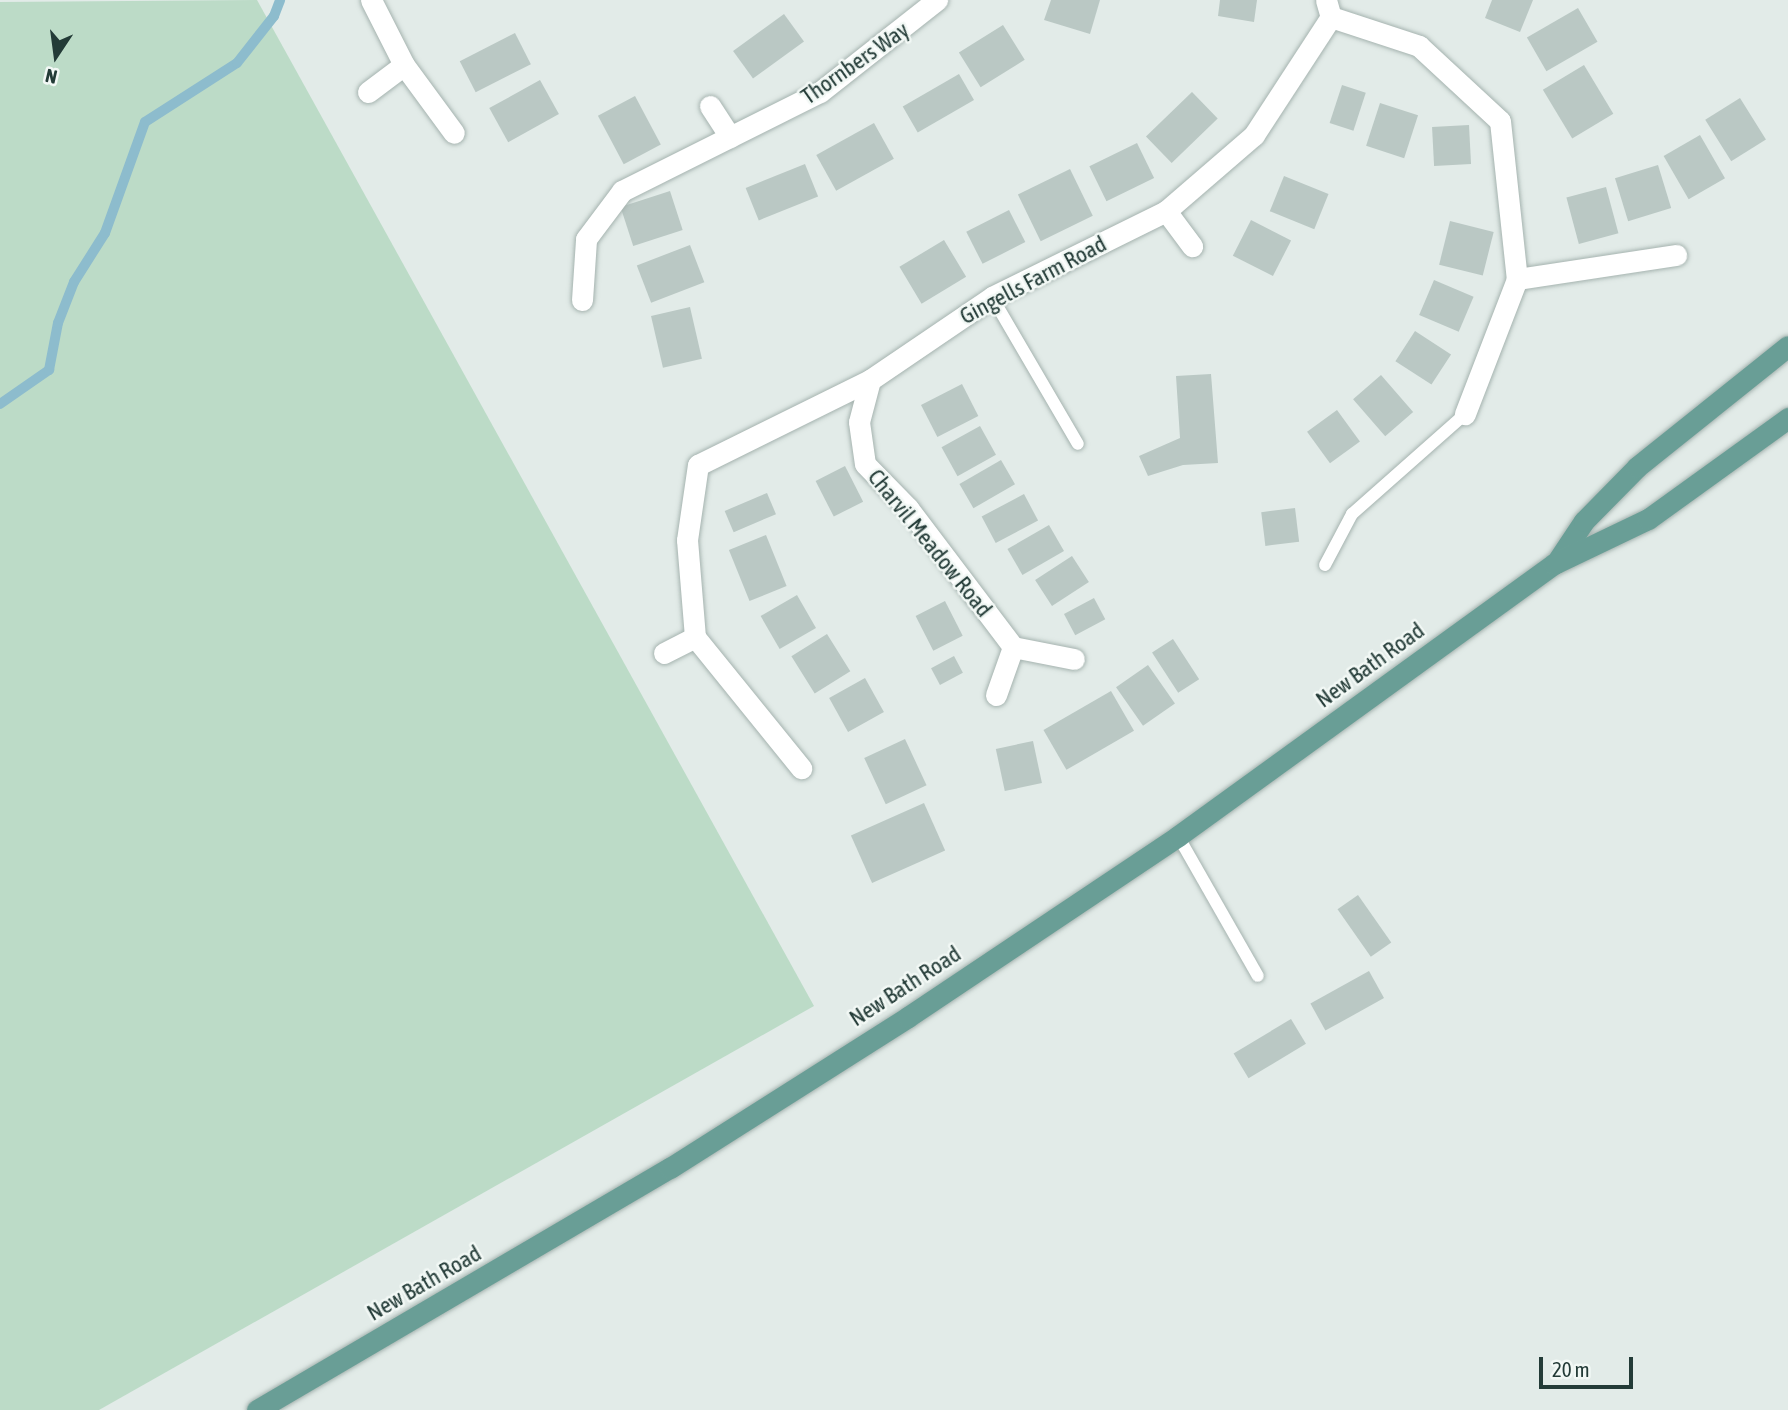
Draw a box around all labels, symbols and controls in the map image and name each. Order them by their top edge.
street label: Thornbers Way [796,16,914,110]
north arrow [21,21,91,91]
text: N [43,64,59,88]
street label: Gingells Farm Road [955,230,1111,330]
street label: Charvil Meadow Road [862,464,998,622]
street label: New Bath Road [1310,616,1430,714]
street label: New Bath Road [844,940,966,1032]
street label: New Bath Road [362,1239,486,1327]
scale bar [1543,1344,1638,1388]
text: 20 m [1552,1357,1590,1381]

